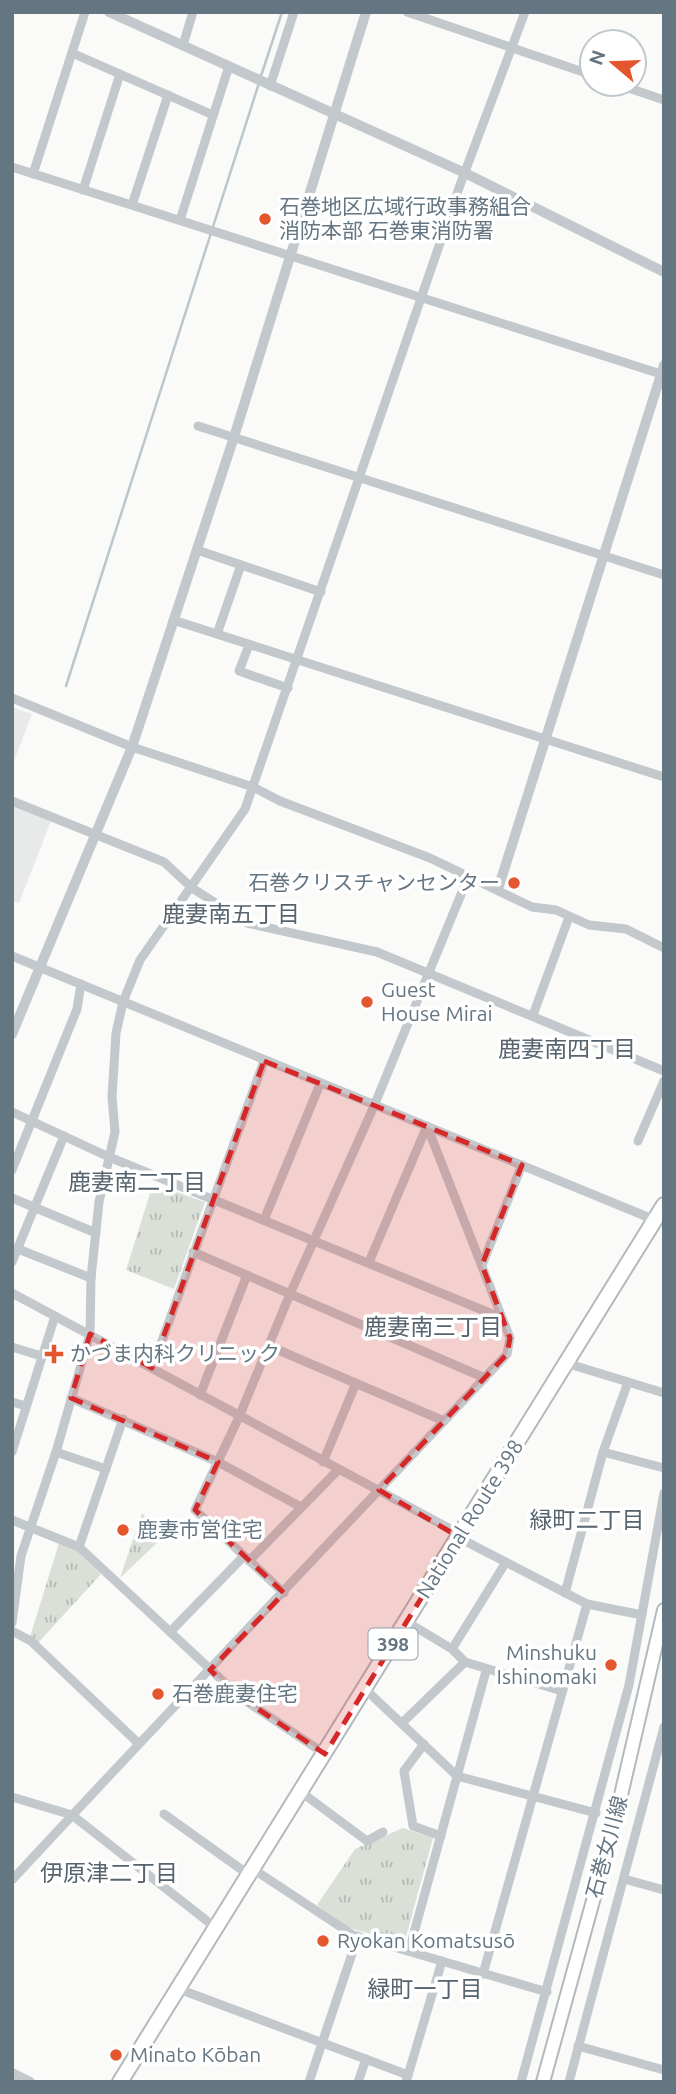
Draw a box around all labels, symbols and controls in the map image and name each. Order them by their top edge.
north arrow [578,28,648,98]
text: N [584,47,610,68]
place label: 石巻地区広域行政事務組合 消防本部 石巻東消防署 [279,194,531,242]
marker: 石巻地区広域行政事務組合 消防本部 石巻東消防署 [257,211,273,227]
place label: 石巻クリスチャンセンター [248,870,500,894]
marker: 石巻クリスチャンセンター [506,875,522,891]
district label: 鹿妻南五丁目 [162,901,300,926]
place label: Guest House Mirai [381,977,493,1025]
marker: Guest House Mirai [359,994,375,1010]
district label: 鹿妻南四丁目 [498,1036,636,1061]
district label: 鹿妻南二丁目 [68,1169,206,1194]
district label: 鹿妻南三丁目 [364,1314,502,1339]
place label: かづま内科クリニック [70,1341,280,1365]
marker: かづま内科クリニック [44,1344,64,1364]
street label: National Route 398 [411,1435,528,1602]
district label: 緑町二丁目 [530,1507,645,1532]
place label: 鹿妻市営住宅 [137,1517,263,1541]
marker: 鹿妻市営住宅 [115,1522,131,1538]
road number: 398 [368,1628,418,1660]
place label: Minshuku Ishinomaki [497,1640,597,1688]
marker: Minshuku Ishinomaki [603,1657,619,1673]
place label: 石巻鹿妻住宅 [172,1681,298,1705]
marker: 石巻鹿妻住宅 [150,1686,166,1702]
street label: 石巻女川線 [581,1793,631,1901]
district label: 伊原津二丁目 [40,1860,178,1885]
place label: Ryokan Komatsusō [337,1928,515,1952]
marker: Ryokan Komatsusō [315,1933,331,1949]
district label: 緑町一丁目 [368,1976,483,2001]
place label: Minato Kōban [130,2042,261,2066]
marker: Minato Kōban [108,2047,124,2063]

